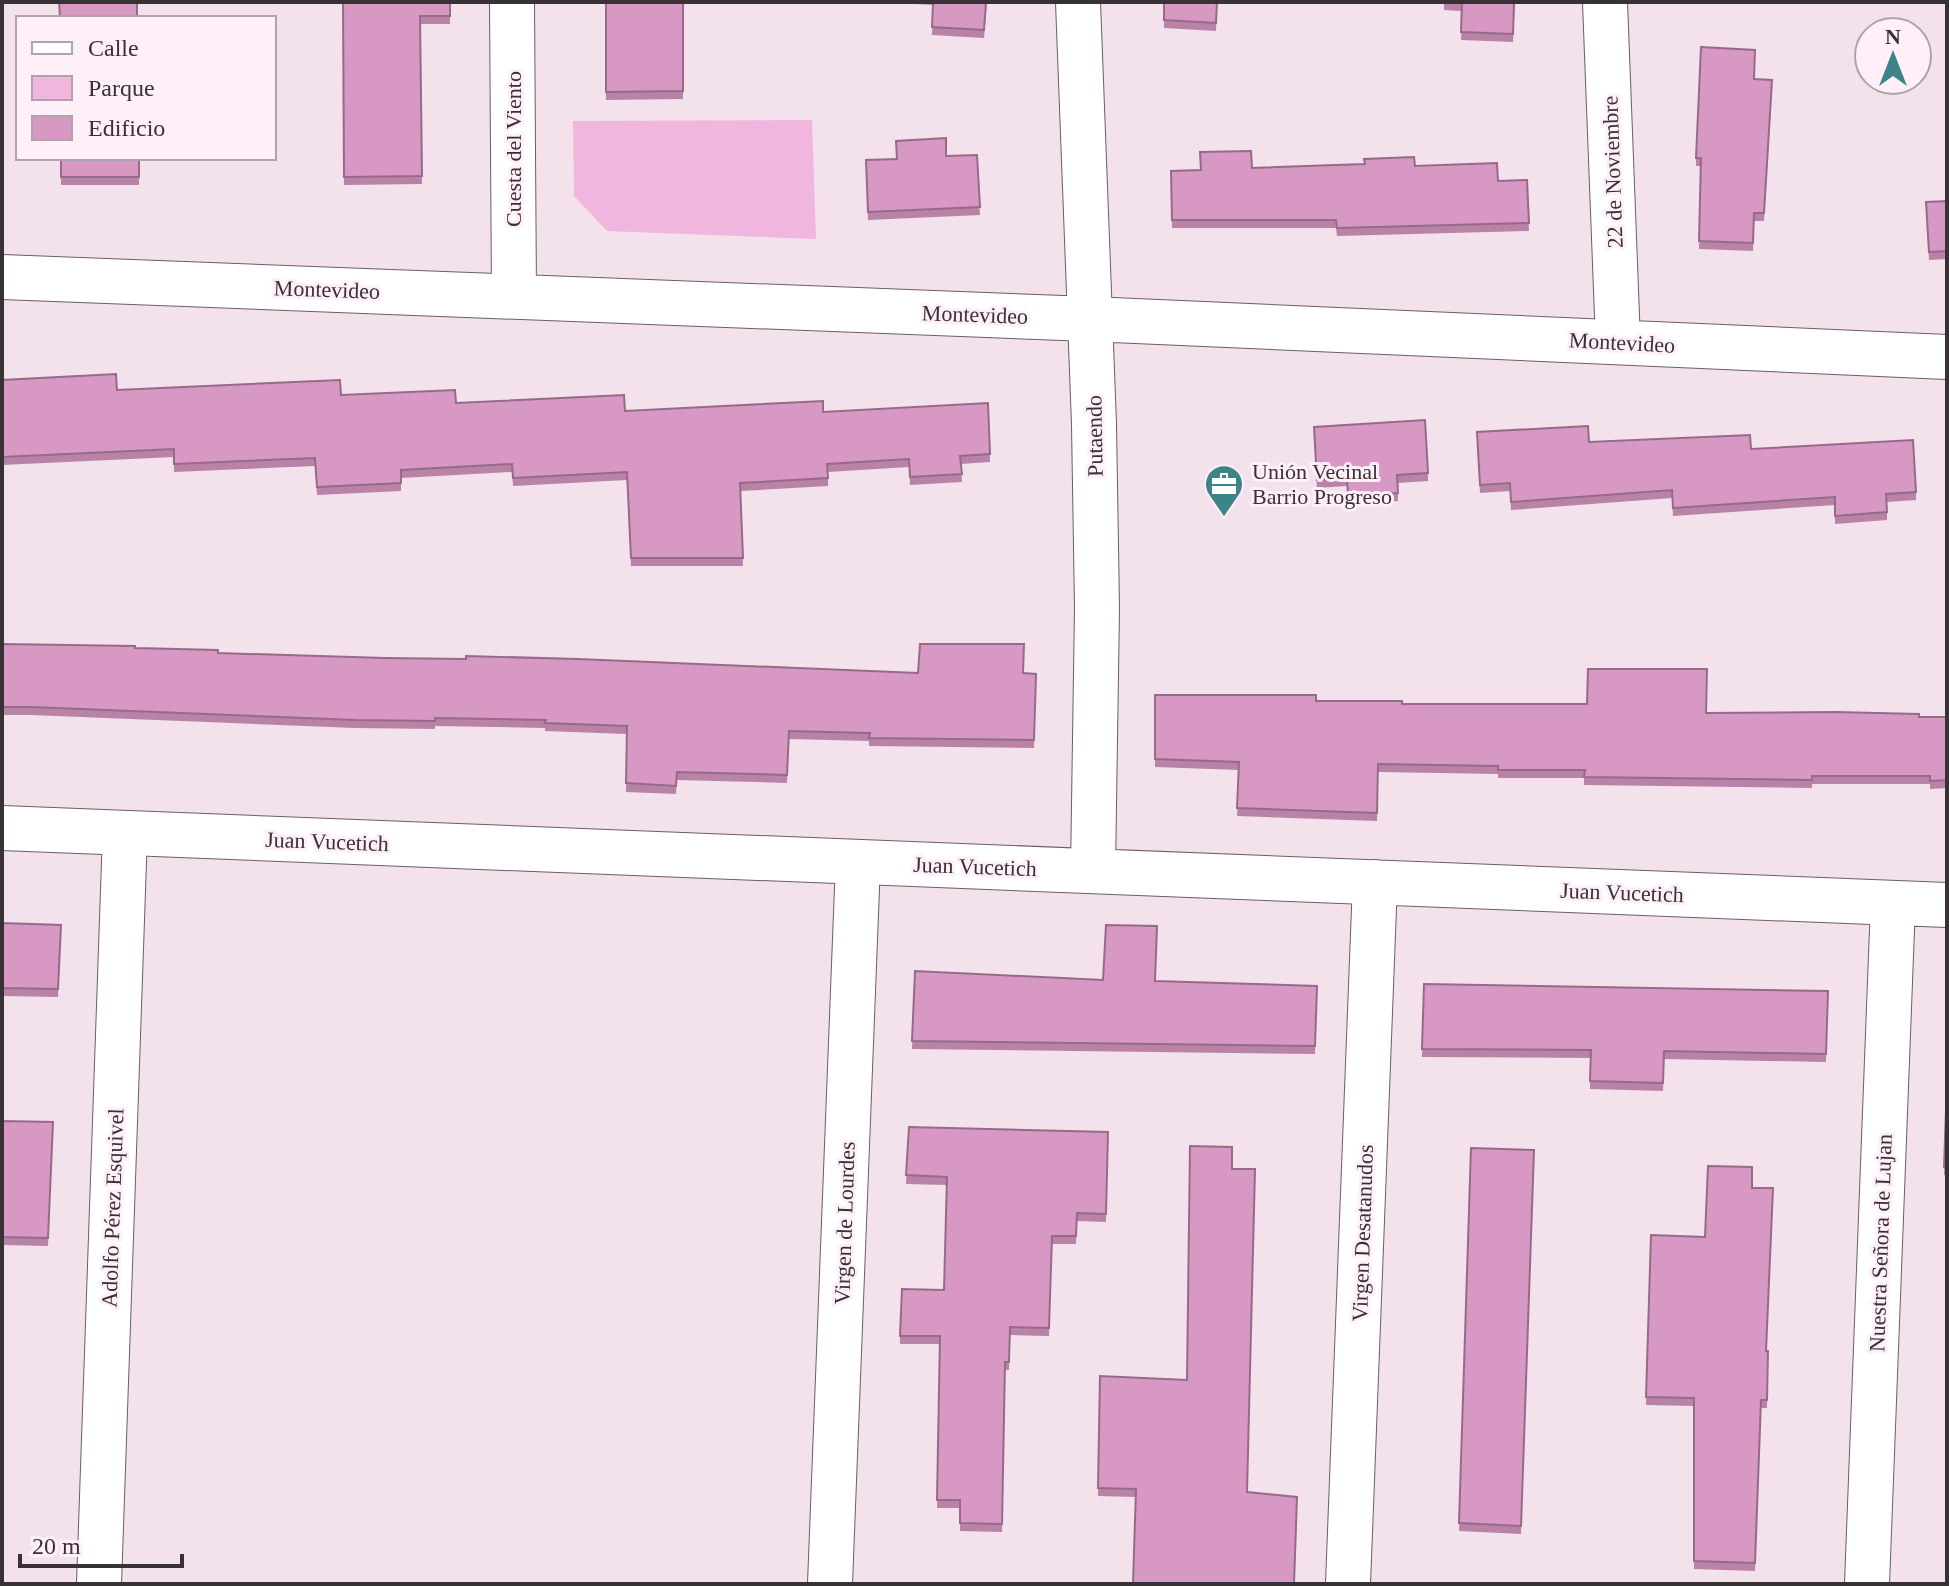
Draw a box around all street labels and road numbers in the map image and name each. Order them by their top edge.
street label: Cuesta del Viento [501,71,526,227]
street label: 22 de Noviembre [1597,95,1628,249]
street label: Montevideo [273,275,381,304]
street label: Montevideo [921,300,1029,329]
street label: Montevideo [1568,327,1676,358]
street label: Putaendo [1081,395,1108,477]
street label: Juan Vucetich [265,827,389,856]
street label: Juan Vucetich [913,852,1037,881]
street label: Juan Vucetich [1560,878,1684,907]
street label: Adolfo Pérez Esquivel [97,1108,128,1308]
street label: Nuestra Señora de Lujan [1864,1134,1897,1352]
street label: Virgen de Lourdes [829,1141,860,1305]
street label: Virgen Desatanudos [1347,1144,1378,1322]

